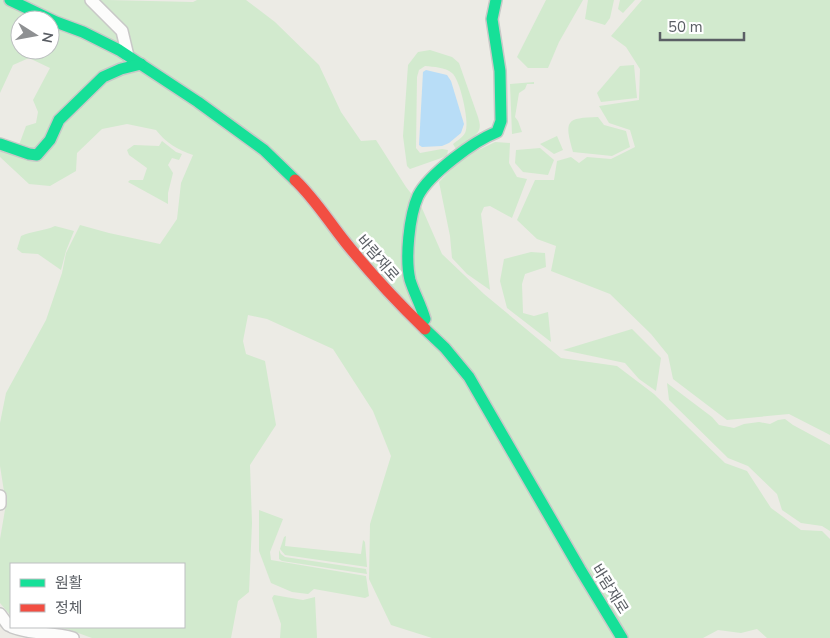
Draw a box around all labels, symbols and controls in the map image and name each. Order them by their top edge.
north arrow [10,10,60,60]
scale bar [660,10,744,42]
text: 50 m [668,17,703,37]
text: N [37,30,58,44]
street label: 바람재로 [352,231,404,285]
street label: 바람재로 [587,560,633,618]
legend [10,563,185,628]
text: 원활 [55,573,83,593]
text: 정체 [55,598,83,618]

